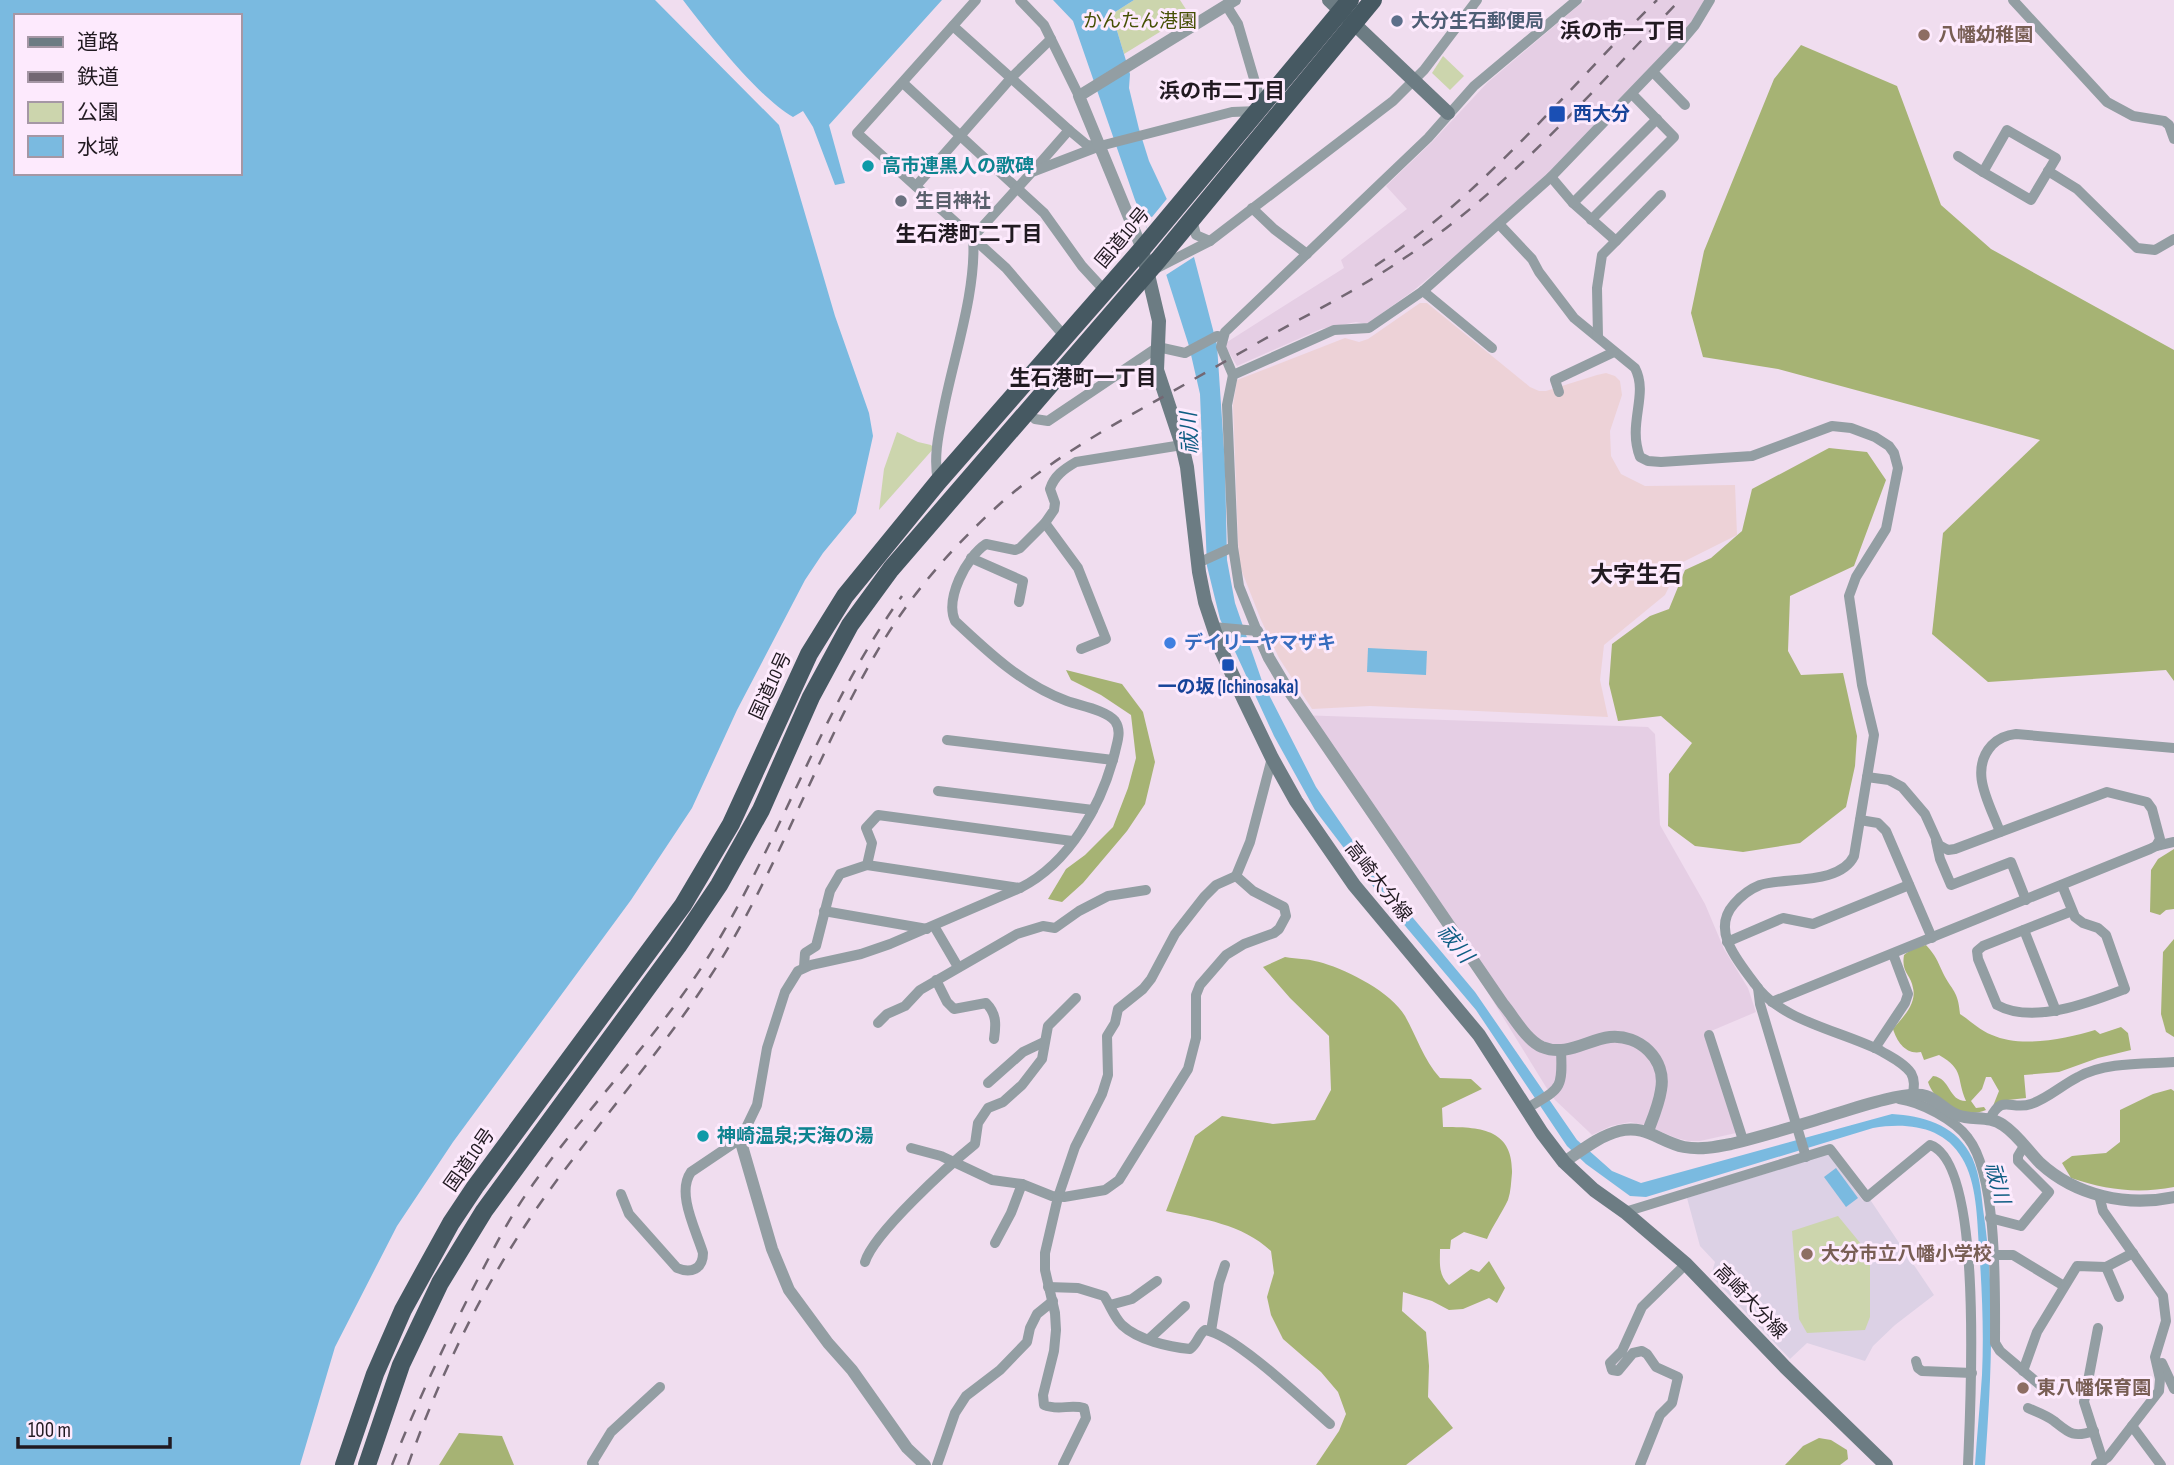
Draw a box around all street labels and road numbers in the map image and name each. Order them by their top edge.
street label: 国道10号 [1091,203,1155,273]
street label: 国道10号 [745,648,797,724]
street label: 高崎大分線 [1340,837,1416,927]
street label: 国道10号 [440,1124,500,1196]
street label: 高崎大分線 [1709,1260,1791,1344]

